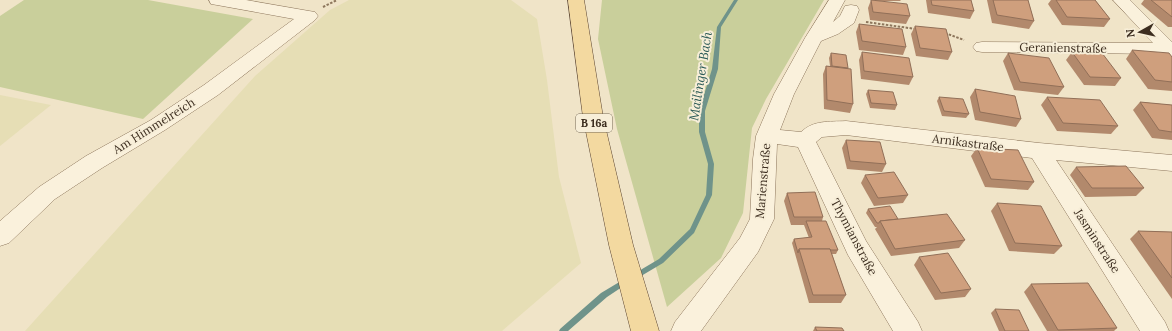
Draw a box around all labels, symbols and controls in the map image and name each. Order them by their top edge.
north arrow [1120,12,1160,52]
text: N [1123,28,1138,39]
water label: Mailinger Bach [685,30,716,122]
street label: Geranienstraße [1019,39,1107,56]
street label: Am Himmelreich [109,94,198,157]
road number: B 16a [576,114,612,132]
street label: Arnikastraße [930,131,1005,154]
street label: Marienstraße [752,142,773,219]
street label: Thymianstraße [828,196,881,278]
street label: Jasminstraße [1071,205,1124,276]

